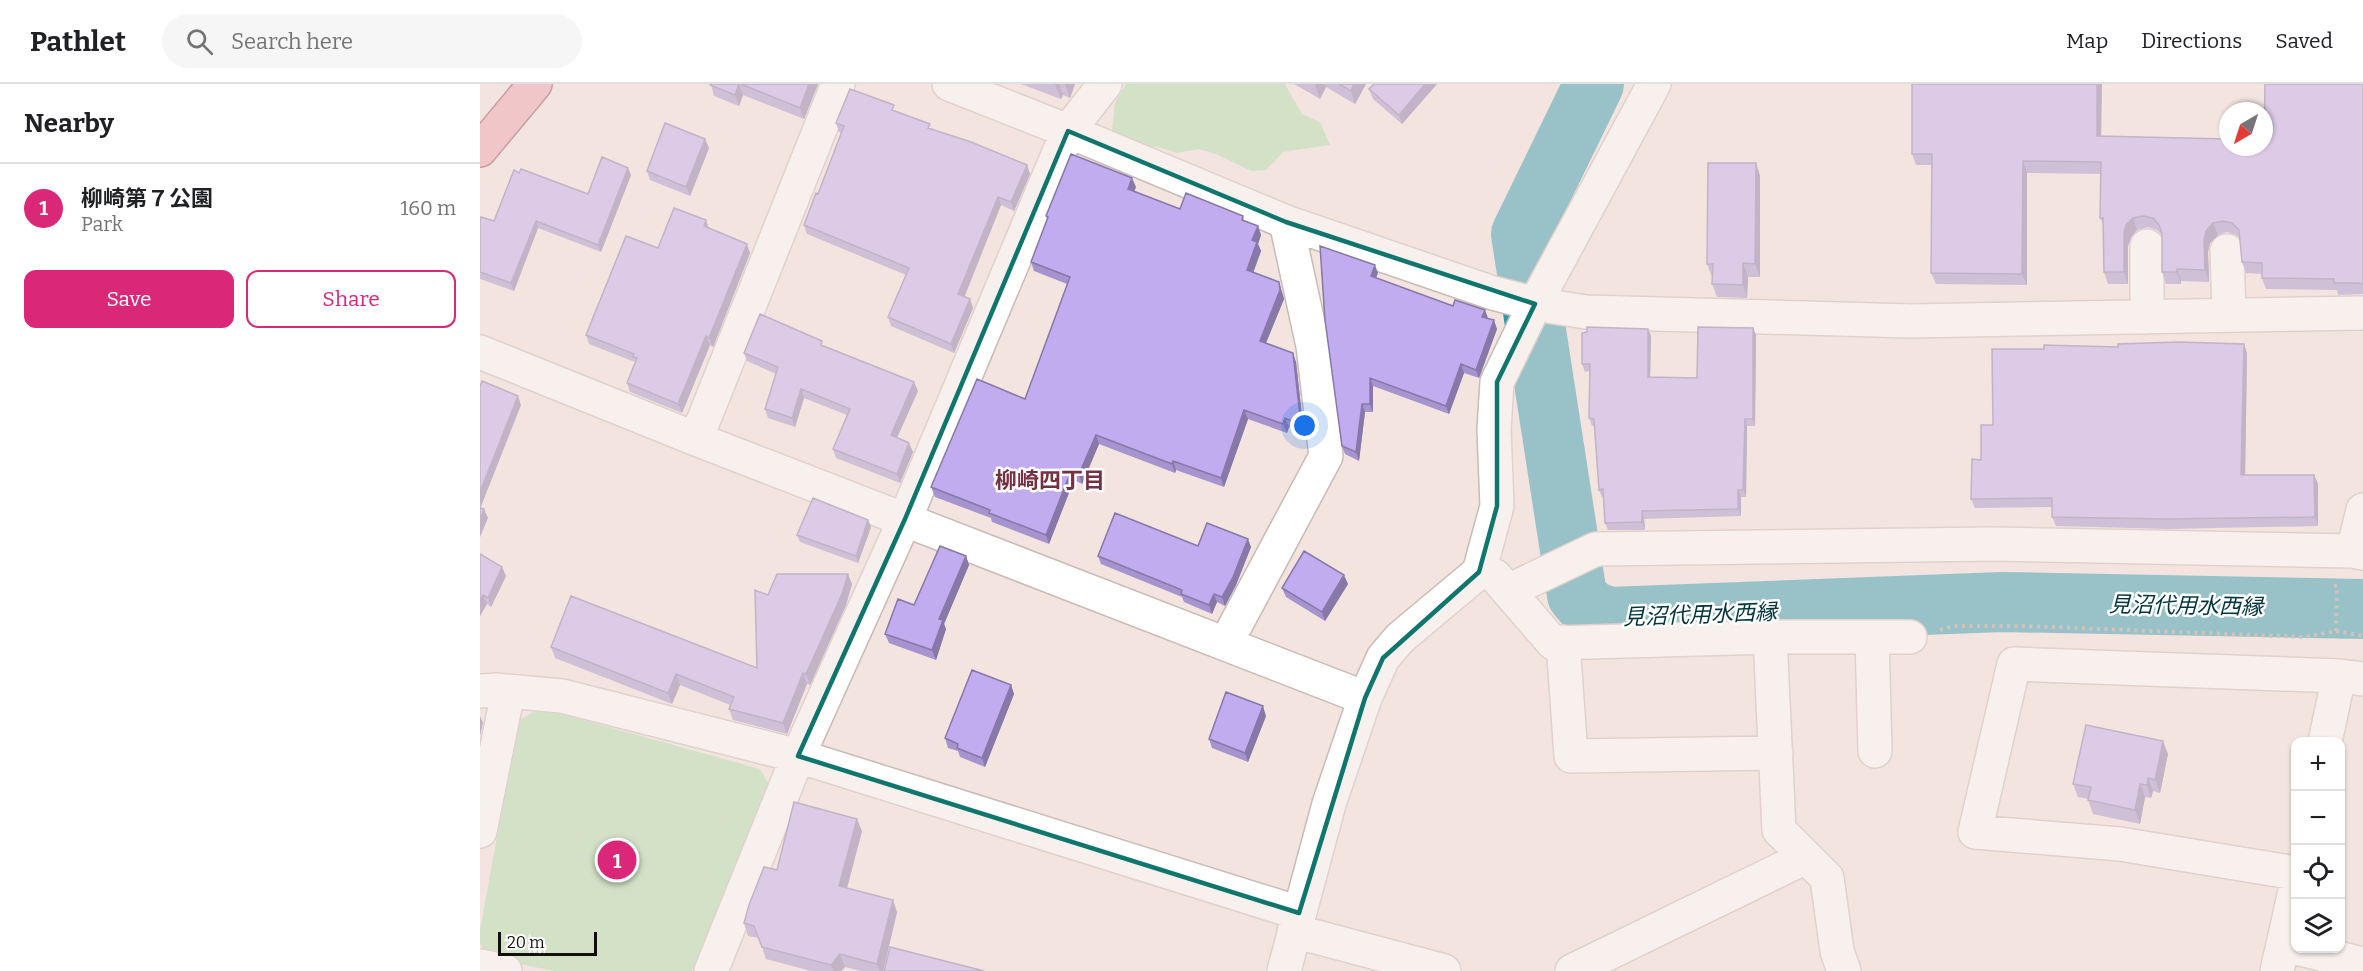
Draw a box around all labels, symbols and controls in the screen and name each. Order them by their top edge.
search box [162,14,582,68]
text: Pathlet [30,25,126,58]
icon: search [183,25,216,58]
text: Search here [231,28,353,55]
text: Map [2066,28,2108,54]
text: Directions [2141,28,2242,54]
text: Saved [2275,28,2333,54]
north arrow [2219,102,2273,156]
text: Nearby [24,108,114,139]
text: 柳崎第７公園 [81,185,213,212]
text: 1 [39,196,48,220]
text: 160 m [400,196,456,220]
text: Park [81,212,123,236]
button: Save [24,270,234,328]
button: Share [246,270,456,328]
your location [1290,411,1319,440]
district label: 柳崎四丁目 [995,467,1105,494]
water label: 見沼代用水西縁 [2109,591,2266,620]
water label: 見沼代用水西縁 [1623,598,1780,631]
map controls [2291,737,2345,953]
button: + [2291,737,2345,791]
button: − [2291,791,2345,845]
pin: 1 [598,838,636,882]
button: locate [2291,845,2345,899]
button: layers [2291,899,2345,953]
scale bar [498,929,597,956]
text: 20 m [507,933,544,952]

